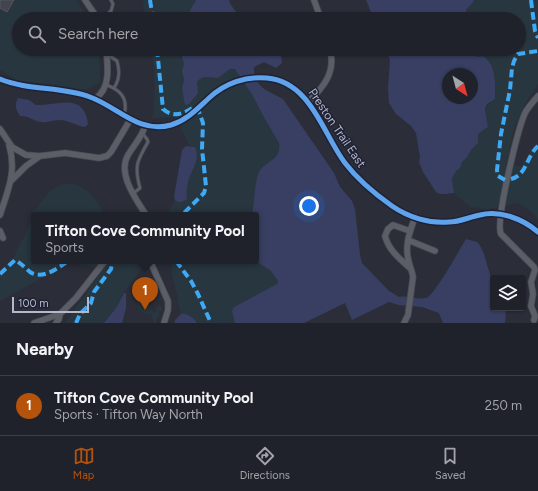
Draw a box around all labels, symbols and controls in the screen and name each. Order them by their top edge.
search box [12,12,526,56]
icon: search [26,23,48,45]
text: Search here [58,25,138,43]
north arrow [442,68,478,104]
street label: Preston Trail East [305,86,369,171]
your location [299,196,319,216]
popup [31,212,259,264]
text: Tifton Cove Community Pool [45,222,245,240]
text: Sports [45,240,84,255]
map controls [490,275,526,311]
button: layers [490,275,526,311]
pin: 1 [132,277,158,310]
scale bar [12,295,89,314]
text: 100 m [18,297,49,310]
text: Nearby [16,339,74,359]
text: Tifton Cove Community Pool [54,389,254,407]
text: 1 [26,398,32,413]
text: 250 m [485,398,522,413]
text: Sports · Tifton Way North [54,407,203,422]
tab: Map [73,445,95,482]
tab: Directions [240,445,290,482]
tab: Saved [435,445,465,482]

